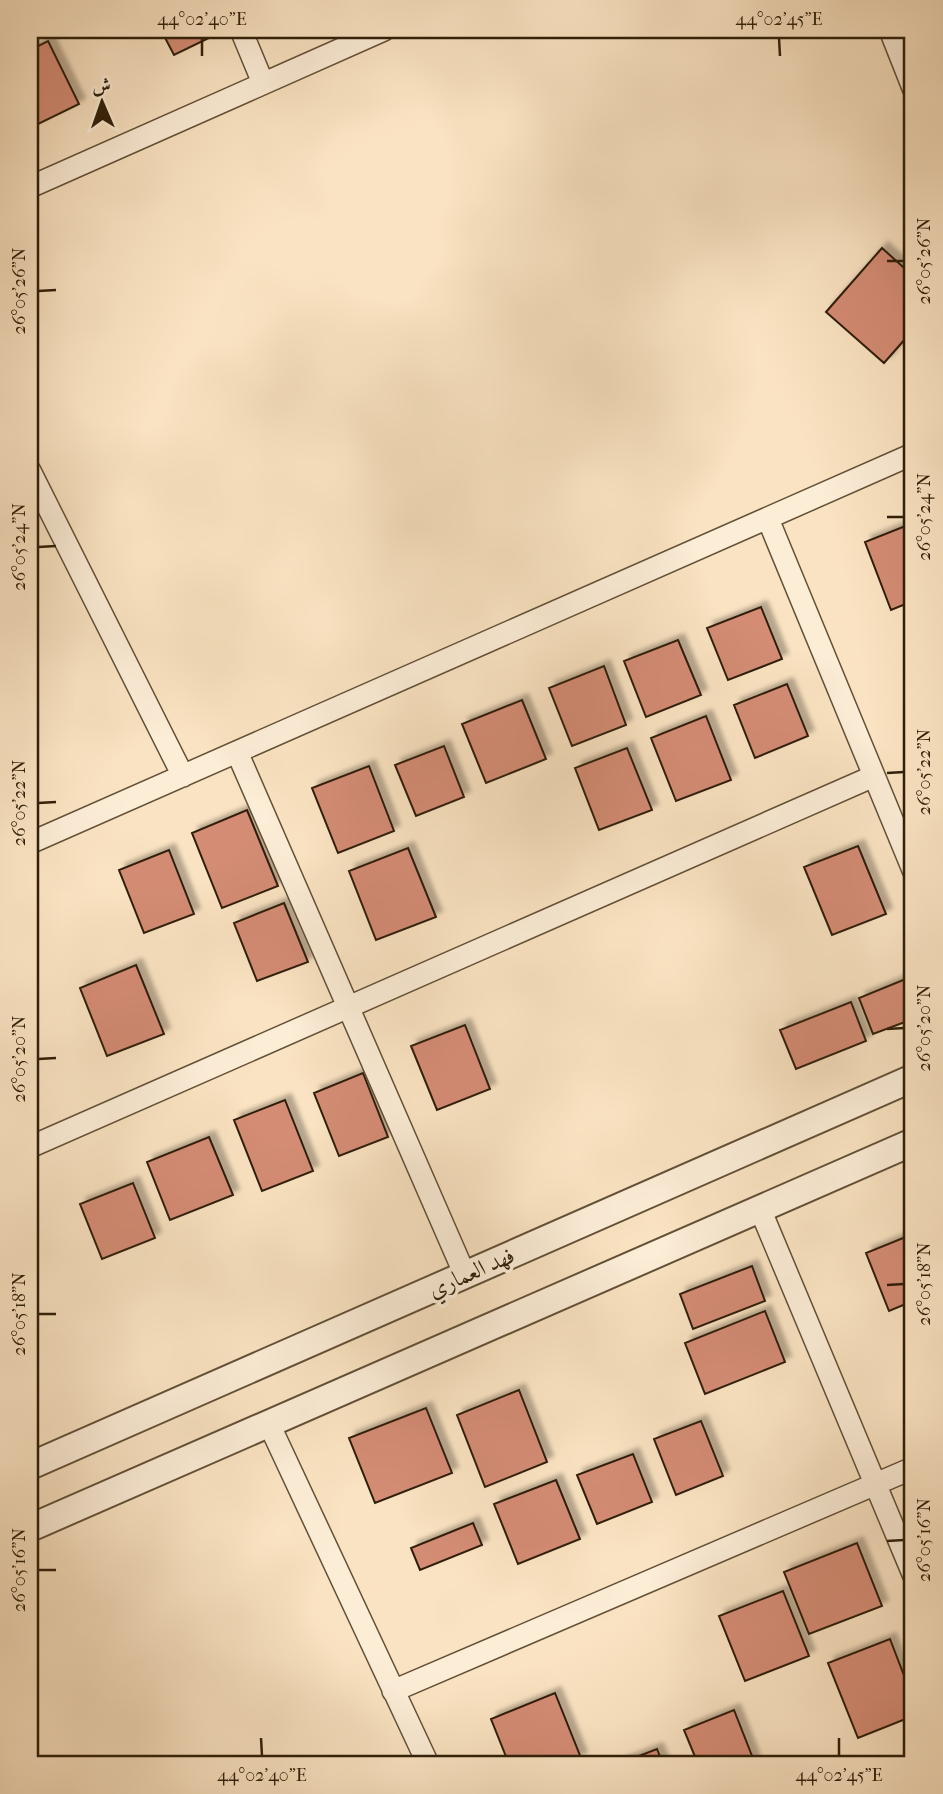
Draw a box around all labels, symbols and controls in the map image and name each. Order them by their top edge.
text: 44°02'40"E [157,9,247,30]
text: 44°02'45"E [736,9,822,30]
north arrow [66,66,136,136]
text: ش [92,75,111,97]
text: 26°05'26"N [914,217,935,304]
text: 26°05'26"N [9,247,30,334]
text: 26°05'24"N [914,473,935,561]
text: 26°05'24"N [9,503,30,591]
text: 26°05'22"N [914,729,935,815]
text: 26°05'22"N [9,760,30,846]
text: 26°05'20"N [914,984,935,1071]
text: 26°05'20"N [9,1015,30,1102]
street label: فهد العماري [424,1241,521,1308]
text: 26°05'18"N [914,1242,935,1326]
text: 26°05'18"N [9,1272,30,1356]
text: 26°05'16"N [914,1498,935,1582]
text: 26°05'16"N [9,1528,30,1612]
text: 44°02'40"E [217,1765,307,1786]
text: 44°02'45"E [796,1765,882,1786]

